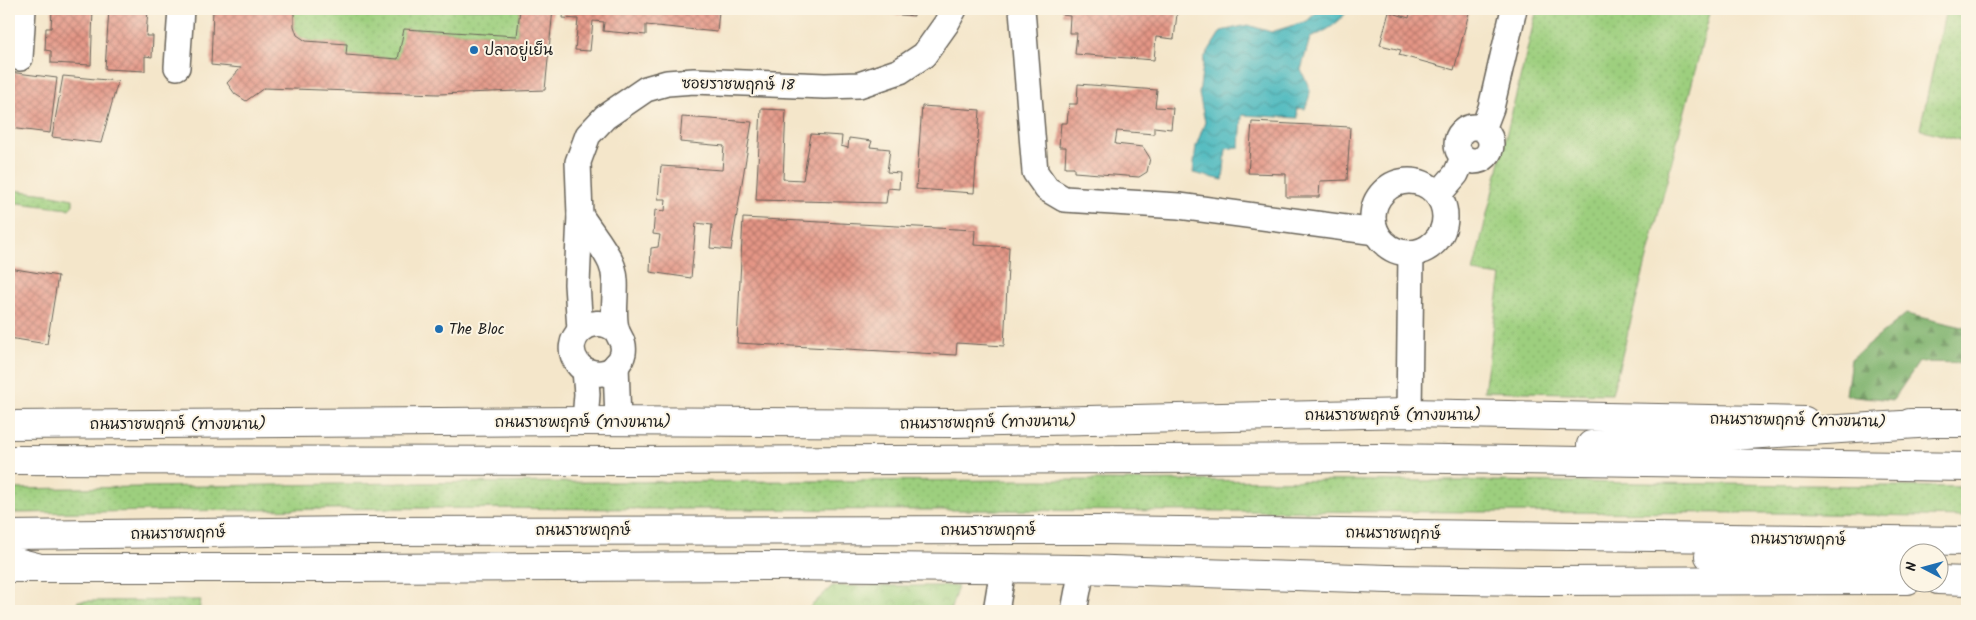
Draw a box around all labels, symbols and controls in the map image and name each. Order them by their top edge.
place label: ปลาอยู่เย็น [484,39,553,63]
marker: ปลาอยู่เย็น [468,44,480,56]
street label: ซอยราชพฤกษ์ 18 [681,72,796,98]
place label: The Bloc [449,318,505,342]
marker: The Bloc [433,323,445,335]
street label: ถนนราชพฤกษ์ (ทางขนาน) [1305,404,1481,428]
street label: ถนนราชพฤกษ์ (ทางขนาน) [1710,407,1886,435]
street label: ถนนราชพฤกษ์ (ทางขนาน) [900,409,1076,437]
street label: ถนนราชพฤกษ์ (ทางขนาน) [495,411,671,435]
street label: ถนนราชพฤกษ์ (ทางขนาน) [90,413,266,437]
street label: ถนนราชพฤกษ์ [536,519,631,543]
street label: ถนนราชพฤกษ์ [941,519,1036,543]
street label: ถนนราชพฤกษ์ [130,521,226,547]
street label: ถนนราชพฤกษ์ [1345,521,1441,547]
street label: ถนนราชพฤกษ์ [1750,527,1846,553]
north arrow [1898,542,1948,592]
text: N [1901,561,1923,572]

